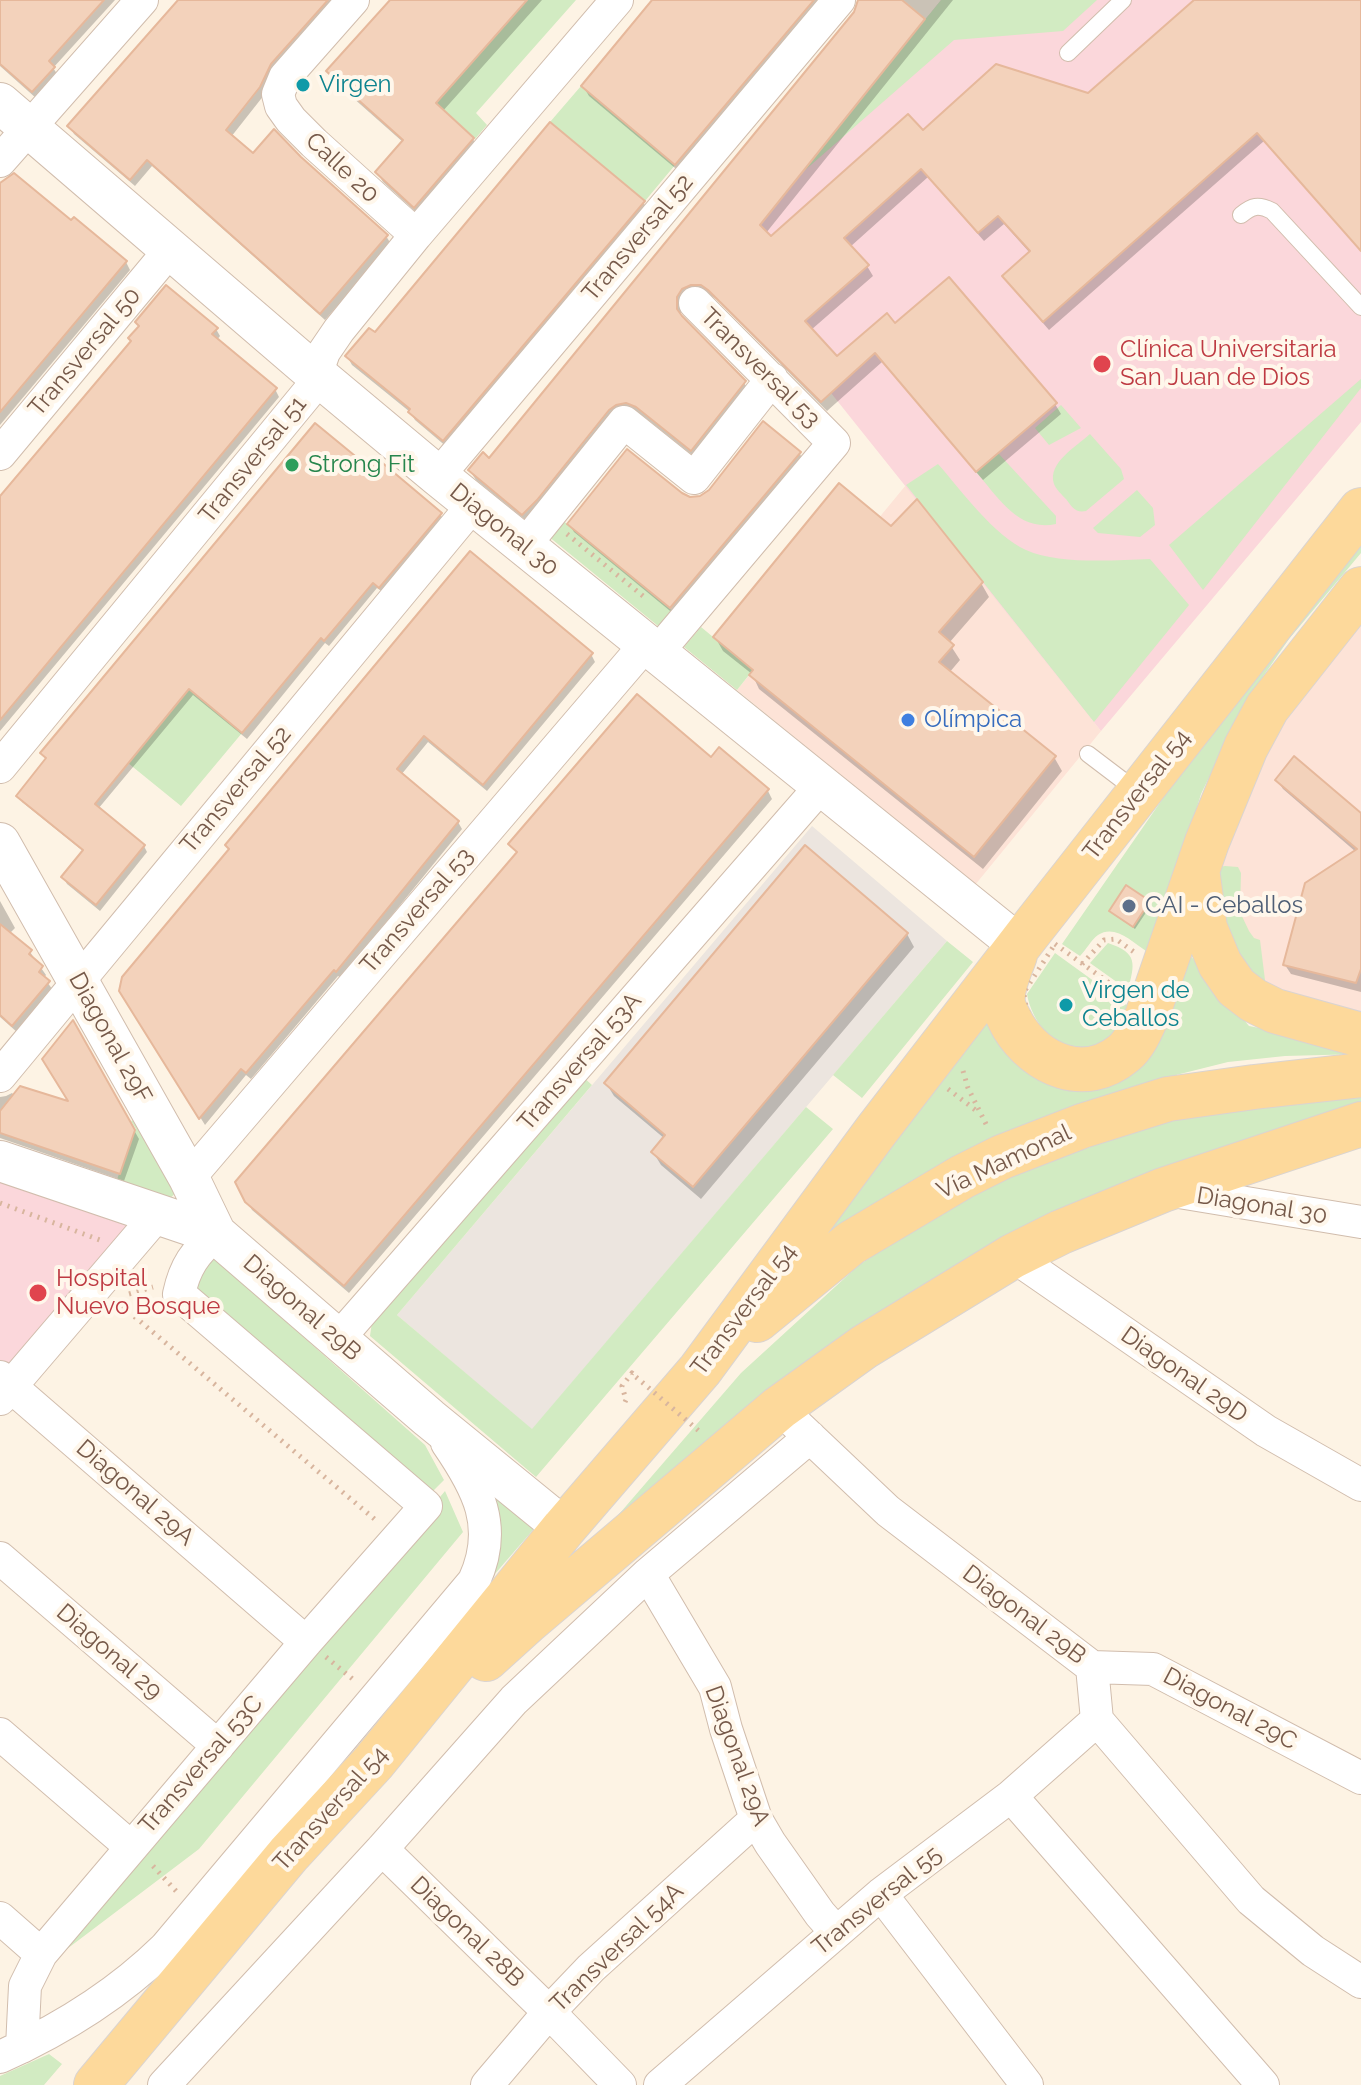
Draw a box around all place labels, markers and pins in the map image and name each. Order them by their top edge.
place label: Virgen [319,71,392,99]
marker: Virgen [294,76,312,94]
place label: Clínica Universitaria San Juan de Dios [1120,336,1337,392]
marker: Clínica Universitaria San Juan de Dios [1091,353,1113,375]
place label: Strong Fit [308,451,415,479]
marker: Strong Fit [283,456,301,474]
place label: Olímpica [924,706,1022,734]
marker: Olímpica [899,711,917,729]
place label: CAI - Ceballos [1145,892,1303,920]
marker: CAI - Ceballos [1120,897,1138,915]
place label: Virgen de Ceballos [1082,977,1190,1033]
marker: Virgen de Ceballos [1057,996,1075,1014]
place label: Hospital Nuevo Bosque [56,1265,220,1321]
marker: Hospital Nuevo Bosque [27,1282,49,1304]

